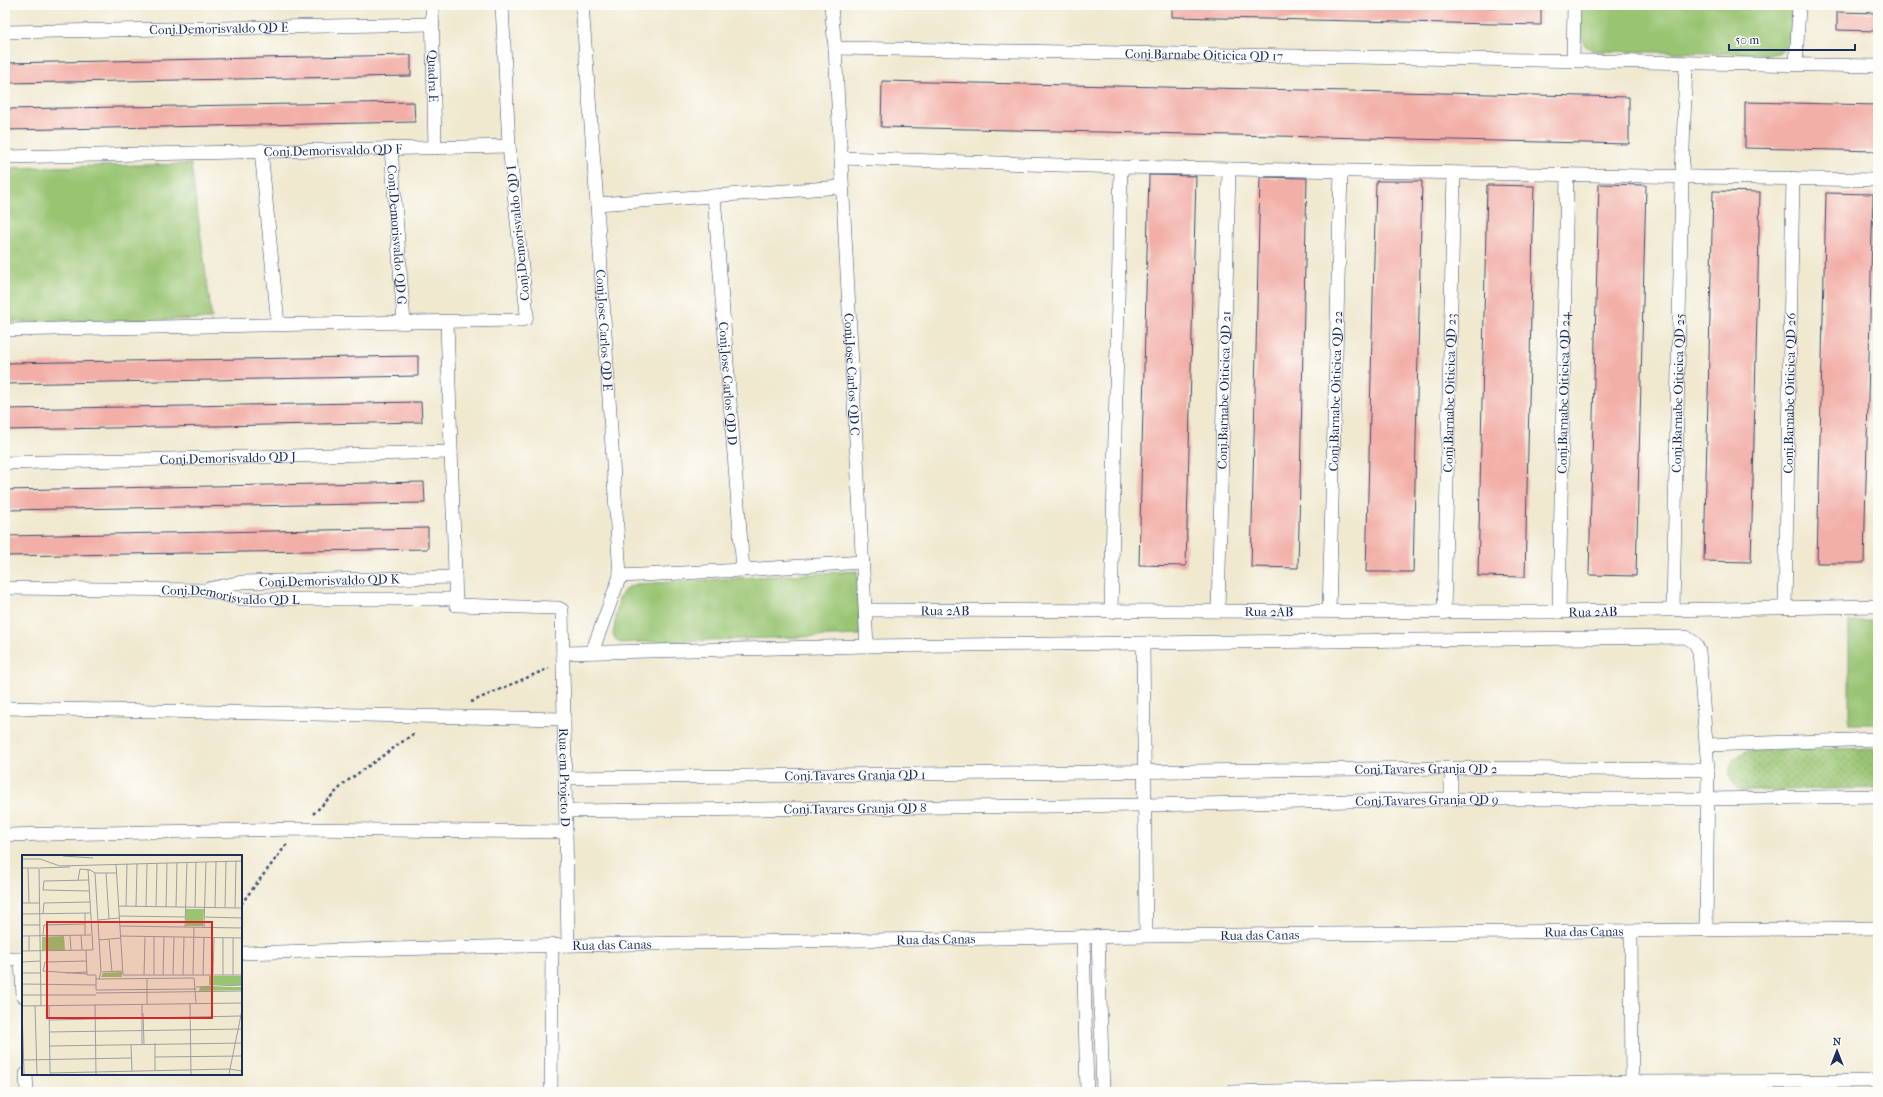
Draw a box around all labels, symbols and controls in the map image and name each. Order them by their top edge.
street label: Conj.Demorisvaldo QD E [149,19,289,37]
scale bar [1729,26,1855,52]
text: 50 m [1735,33,1759,47]
street label: Conj.Barnabe Oiticica QD 17 [1125,46,1283,63]
street label: Quadra E [425,49,442,103]
street label: Conj.Demorisvaldo QD F [264,141,402,159]
street label: Conj.Demorisvaldo QD G [385,164,410,305]
street label: Conj.Demorisvaldo QD I [503,164,533,302]
street label: Conj.Jose Carlos QD E [594,269,616,392]
street label: Conj.Barnabe Oiticica QD 22 [1325,310,1345,472]
street label: Conj.Barnabe Oiticica QD 21 [1214,311,1233,470]
street label: Conj.Barnabe Oiticica QD 26 [1780,311,1798,474]
street label: Conj.Barnabe Oiticica QD 24 [1554,312,1572,474]
street label: Conj.Jose Carlos QD C [842,313,863,436]
street label: Conj.Barnabe Oiticica QD 23 [1440,313,1458,473]
street label: Conj.Barnabe Oiticica QD 25 [1668,313,1687,473]
street label: Conj.Jose Carlos QD D [716,321,741,446]
street label: Conj.Demorisvaldo QD J [160,448,296,467]
street label: Conj.Demorisvaldo QD K [259,571,400,589]
street label: Conj.Demorisvaldo QD L [161,582,300,607]
street label: Rua 2AB [920,603,970,618]
street label: Rua 2AB [1568,603,1618,619]
street label: Rua 2AB [1244,604,1294,619]
street label: Rua em Projeto D [557,728,573,827]
street label: Conj.Tavares Granja QD 2 [1354,760,1498,777]
street label: Conj.Tavares Granja QD 1 [784,766,926,783]
street label: Conj.Tavares Granja QD 9 [1355,792,1499,808]
street label: Conj.Tavares Granja QD 8 [783,800,927,816]
inset map [22,855,242,1075]
street label: Rua das Canas [1544,923,1624,939]
street label: Rua das Canas [1220,927,1300,943]
street label: Rua das Canas [896,931,976,947]
street label: Rua das Canas [572,936,652,953]
north arrow [1817,1031,1857,1071]
text: N [1833,1035,1842,1048]

